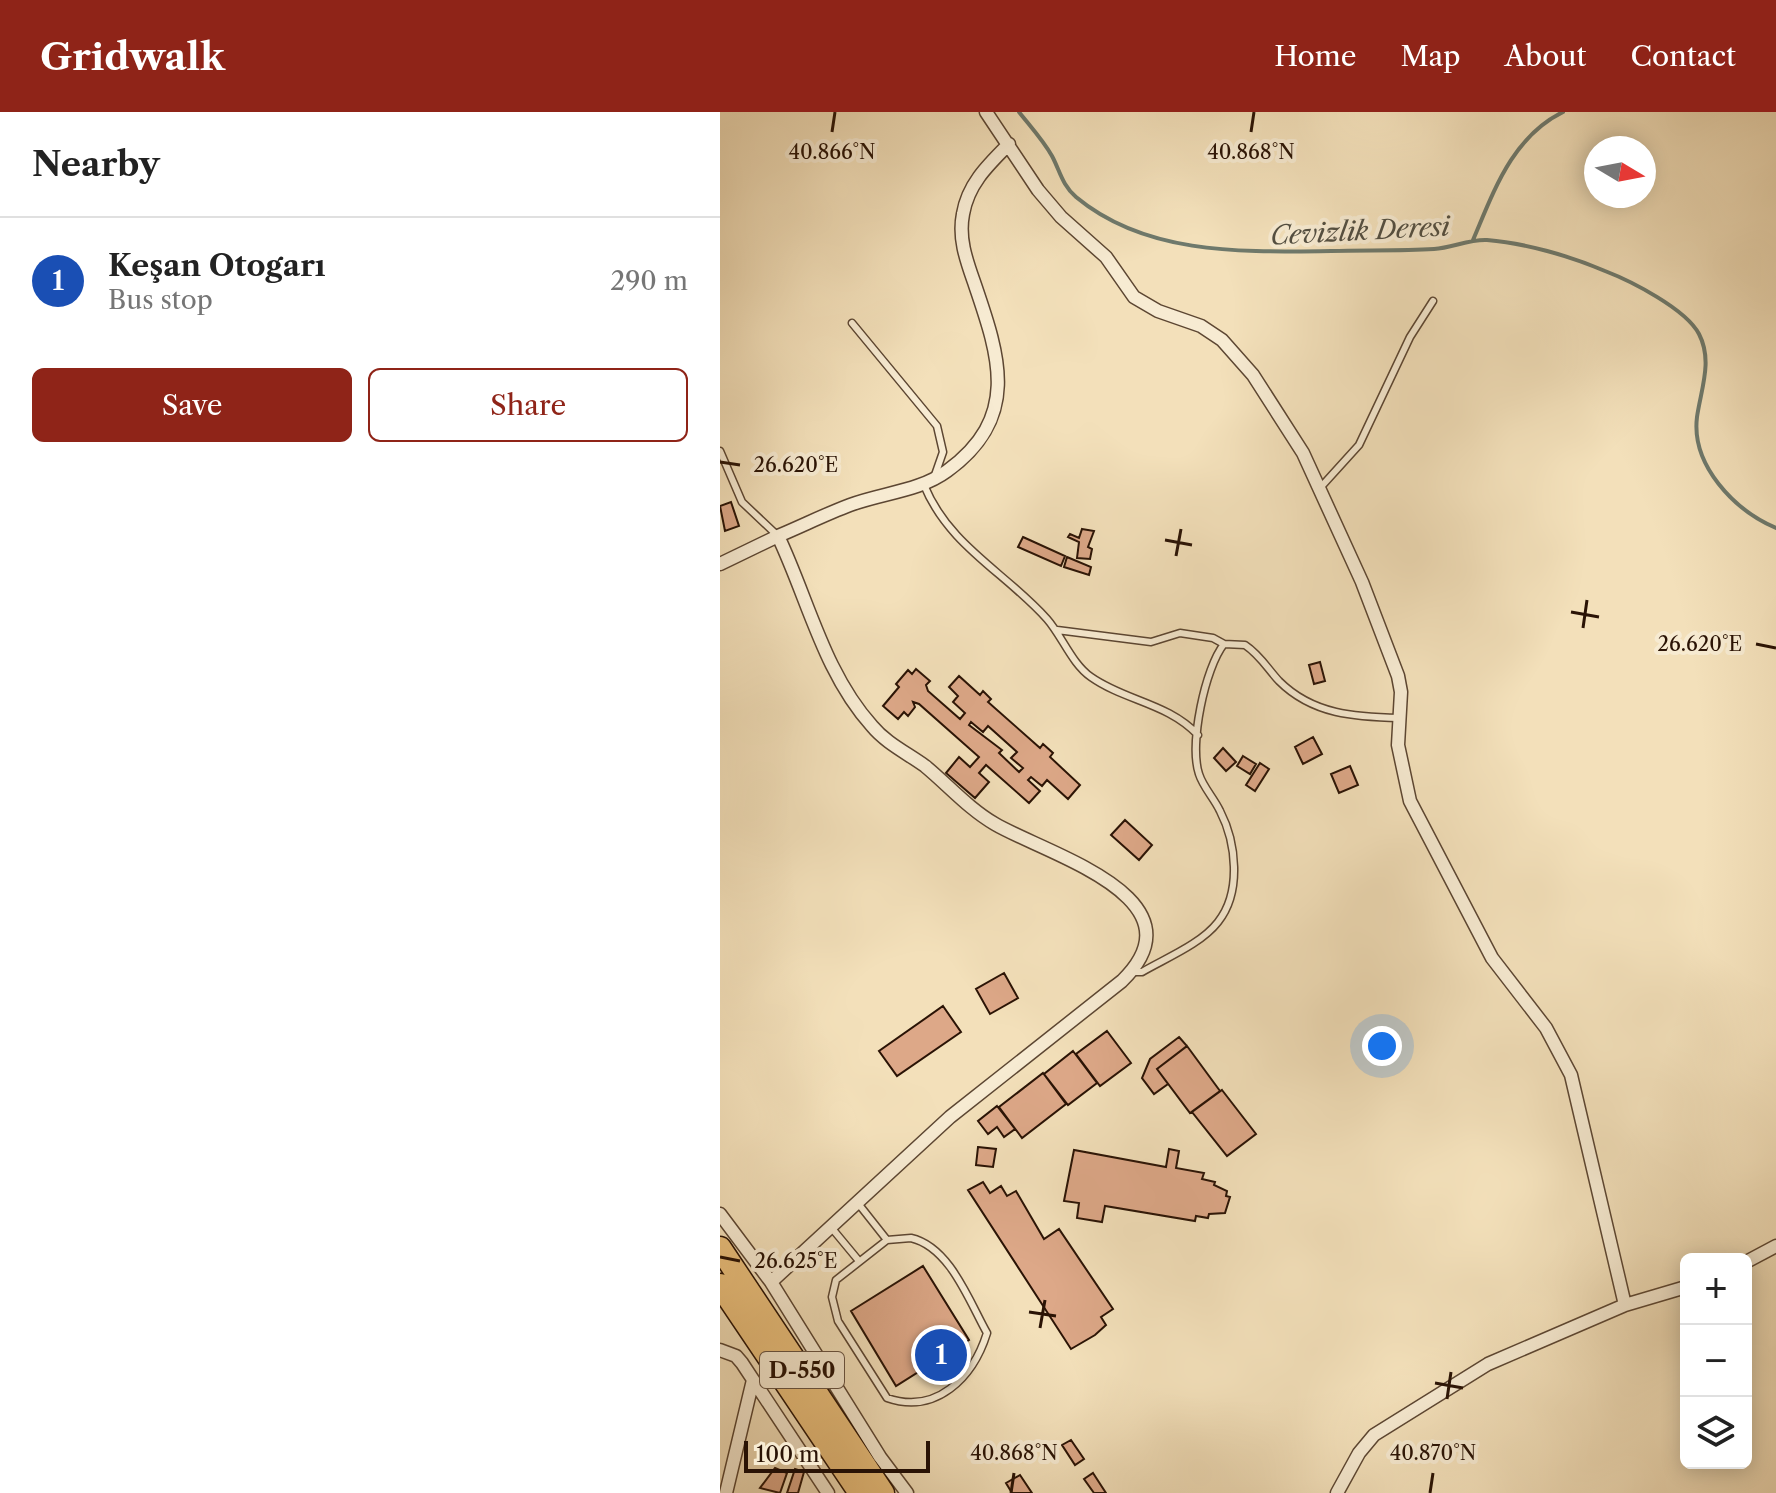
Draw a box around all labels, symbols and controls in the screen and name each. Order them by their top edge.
text: Gridwalk [40,33,225,80]
text: Home [1274,39,1356,73]
text: Map [1400,39,1460,73]
text: About [1504,39,1586,73]
text: Contact [1630,39,1736,73]
north arrow [1584,136,1656,208]
text: 40.866°N [788,140,876,164]
text: 40.868°N [1207,140,1295,164]
text: Nearby [32,143,160,185]
water label: Cevizlik Deresi [1269,210,1452,252]
text: Keşan Otogarı [108,247,326,284]
text: 1 [52,265,64,297]
text: 290 m [610,265,688,297]
text: Bus stop [108,284,213,316]
button: Save [32,368,352,442]
button: Share [368,368,688,442]
text: 26.620°E [754,453,838,477]
text: 26.620°E [1658,632,1742,656]
your location [1362,1026,1402,1066]
text: 26.625°E [755,1249,837,1273]
map controls [1680,1253,1752,1469]
button: + [1680,1253,1752,1325]
pin: 1 [915,1325,967,1385]
button: − [1680,1325,1752,1397]
road number: D-550 [760,1352,844,1388]
button: layers [1680,1397,1752,1469]
scale bar [744,1437,930,1473]
text: 100 m [756,1441,819,1468]
text: 40.868°N [970,1441,1058,1465]
text: 40.870°N [1390,1441,1476,1465]

